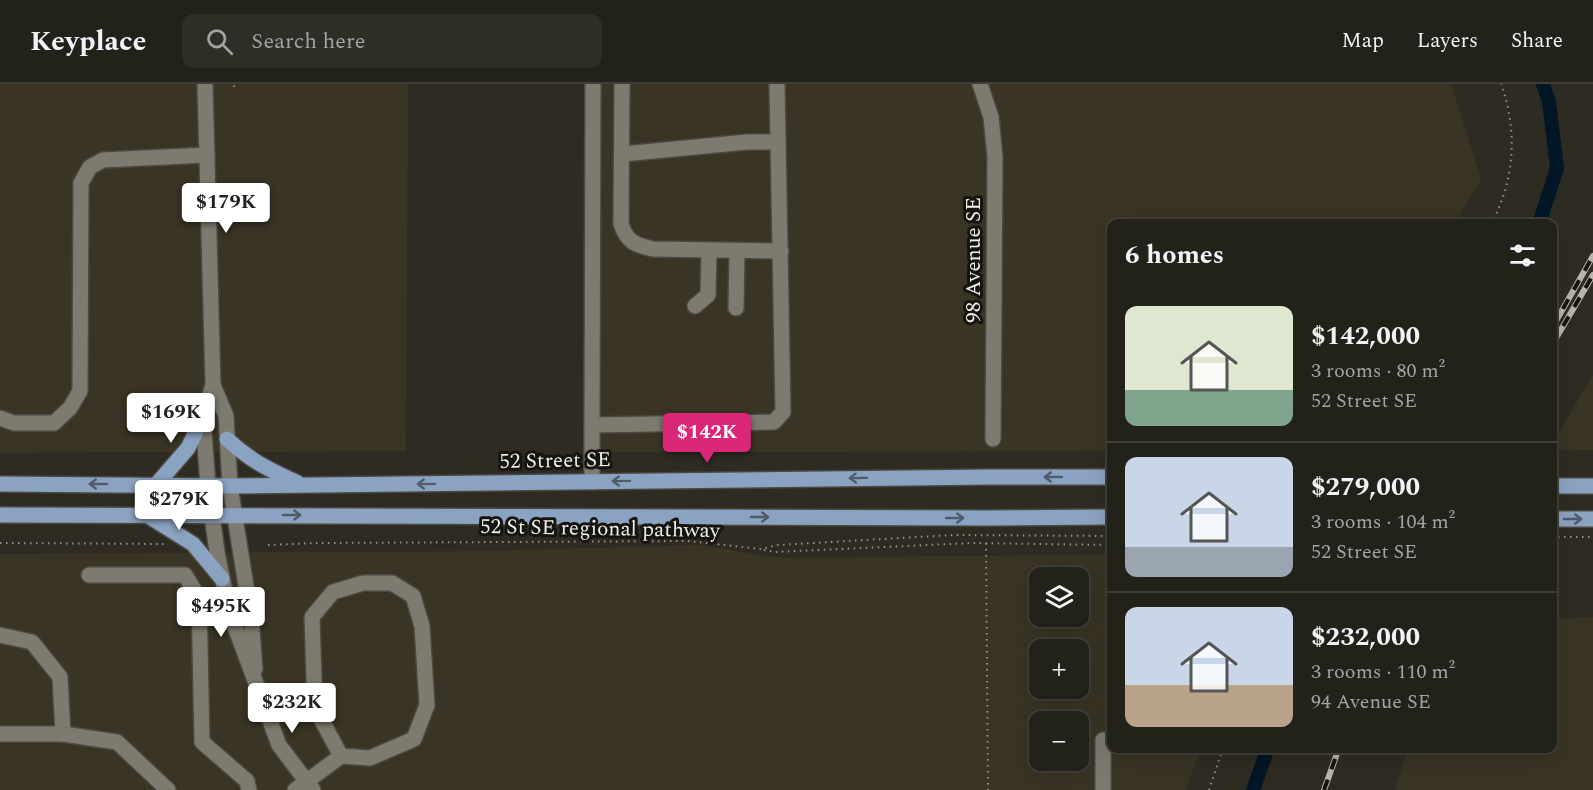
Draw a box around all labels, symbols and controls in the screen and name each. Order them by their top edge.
search box [182,14,602,68]
text: Keyplace [30,20,146,63]
icon: search [203,25,236,58]
text: Search here [251,25,365,58]
text: Map [1342,25,1384,57]
text: Layers [1417,25,1478,57]
text: Share [1511,25,1563,57]
pin: $179K [184,183,268,234]
text: $179K [196,187,256,217]
street label: 98 Avenue SE [958,197,990,323]
text: 6 homes [1125,235,1224,275]
icon: filters [1506,239,1539,272]
text: $142,000 [1311,316,1420,356]
icon: home [1173,330,1245,402]
text: 3 rooms · 80 m² [1311,356,1445,386]
text: 52 Street SE [1311,386,1417,416]
pin: $169K [129,393,213,444]
text: $169K [141,397,201,427]
pin: $142K [665,413,749,464]
text: $142K [677,417,737,447]
street label: 52 Street SE [499,444,611,478]
text: $279,000 [1311,467,1420,507]
one-way arrow [1044,471,1064,483]
one-way arrow [849,473,869,484]
one-way arrow [612,475,632,487]
one-way arrow [417,478,437,490]
one-way arrow [88,479,108,490]
pin: $279K [137,480,221,531]
icon: home [1173,481,1245,553]
text: $279K [149,484,209,514]
text: 3 rooms · 104 m² [1311,507,1455,537]
one-way arrow [282,509,302,521]
street label: 52 St SE regional pathway [480,511,721,547]
one-way arrow [750,511,770,523]
one-way arrow [945,512,965,524]
one-way arrow [1562,513,1582,525]
text: 52 Street SE [1311,537,1417,567]
map controls [1029,567,1089,771]
button: layers [1029,567,1089,627]
pin: $495K [179,587,263,638]
text: $495K [191,591,251,621]
text: $232,000 [1311,617,1420,657]
icon: home [1173,631,1245,703]
button: + [1029,639,1089,699]
text: 3 rooms · 110 m² [1311,657,1455,687]
pin: $232K [250,683,334,734]
text: $232K [262,687,322,717]
text: 94 Avenue SE [1311,687,1431,717]
button: − [1029,711,1089,771]

